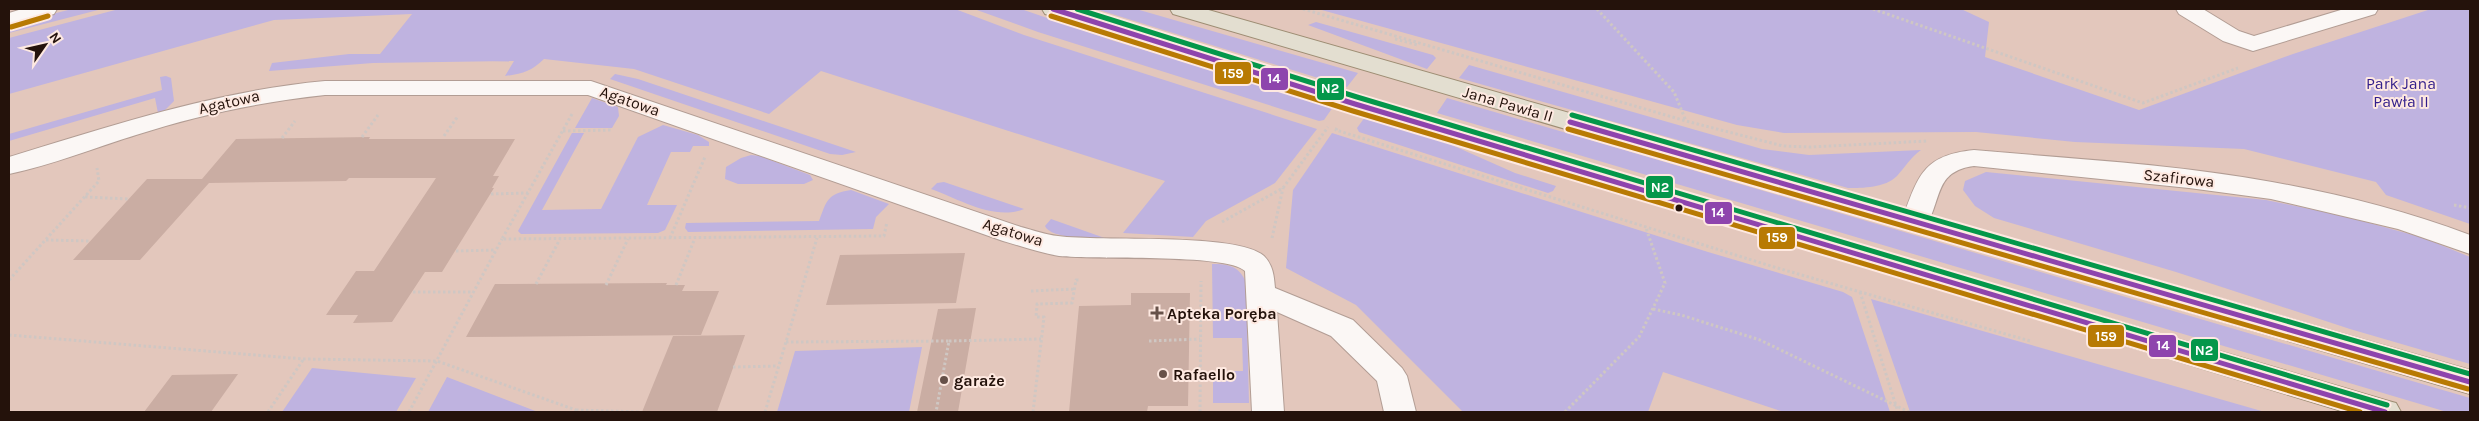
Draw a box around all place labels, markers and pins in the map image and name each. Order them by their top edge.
unlabelled marker [1674,203,1684,213]
place label: Apteka Poręba [1167,304,1277,323]
marker: Apteka Poręba [1151,307,1163,319]
place label: Rafaello [1173,365,1235,384]
marker: Rafaello [1157,368,1169,380]
place label: garaże [954,371,1005,390]
marker: garaże [938,374,950,386]

